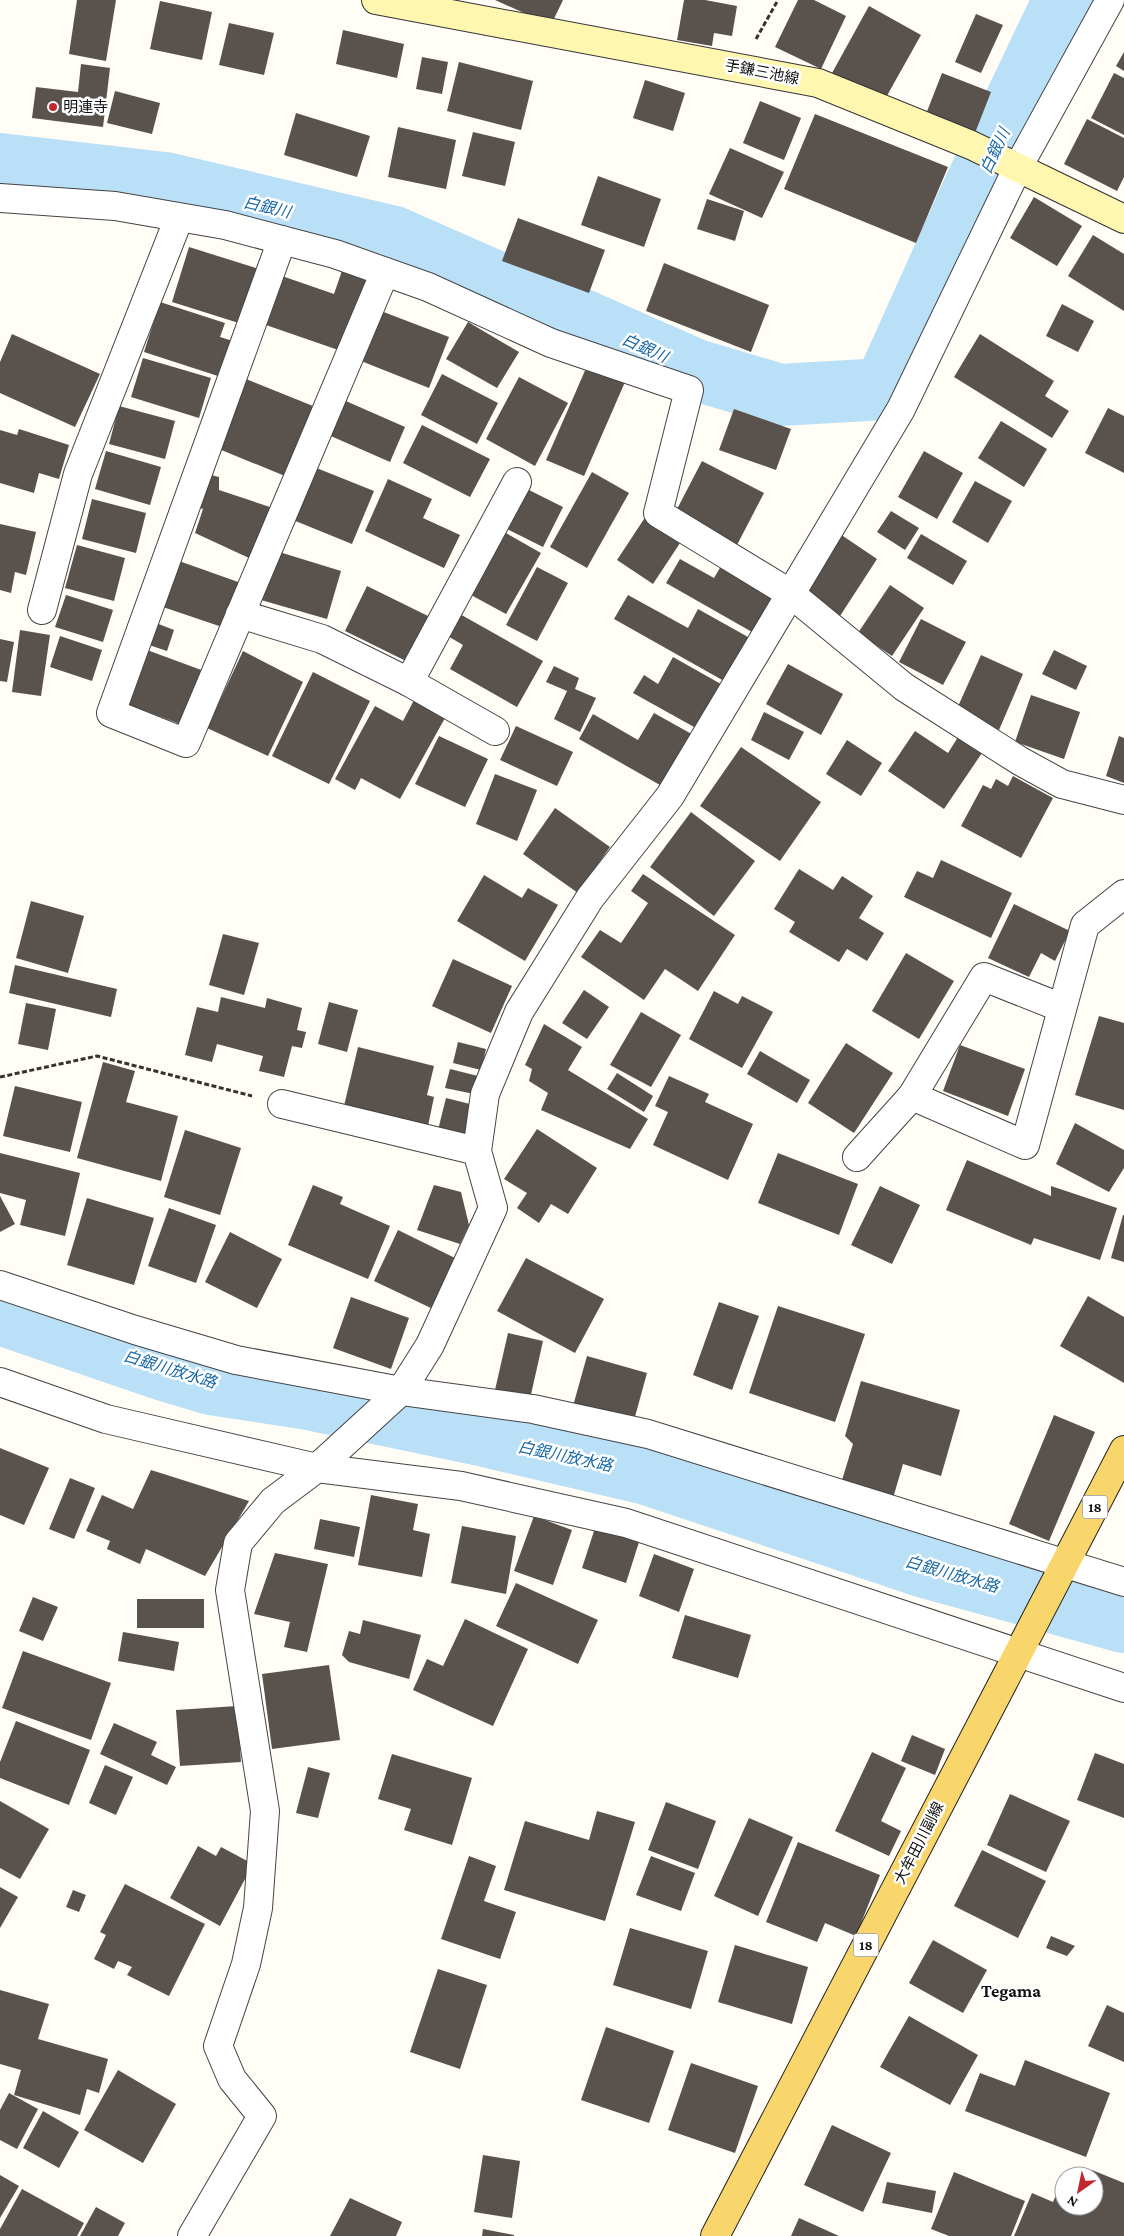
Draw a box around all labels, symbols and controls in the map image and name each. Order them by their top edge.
street label: 手鎌三池線 [724,56,801,87]
place label: 明連寺 [63,99,108,115]
marker: 明連寺 [47,101,59,113]
water label: 白銀川 [977,124,1014,176]
water label: 白銀川 [242,193,294,221]
water label: 白銀川 [620,330,672,366]
water label: 白銀川放水路 [122,1347,220,1392]
water label: 白銀川放水路 [516,1438,616,1475]
road number: 18 [1082,1495,1108,1518]
water label: 白銀川放水路 [904,1553,1002,1596]
street label: 大牟田川副線 [891,1799,947,1887]
road number: 18 [854,1934,878,1956]
district label: Tegama [981,1981,1041,2001]
north arrow [1054,2166,1104,2216]
text: N [1063,2192,1080,2211]

